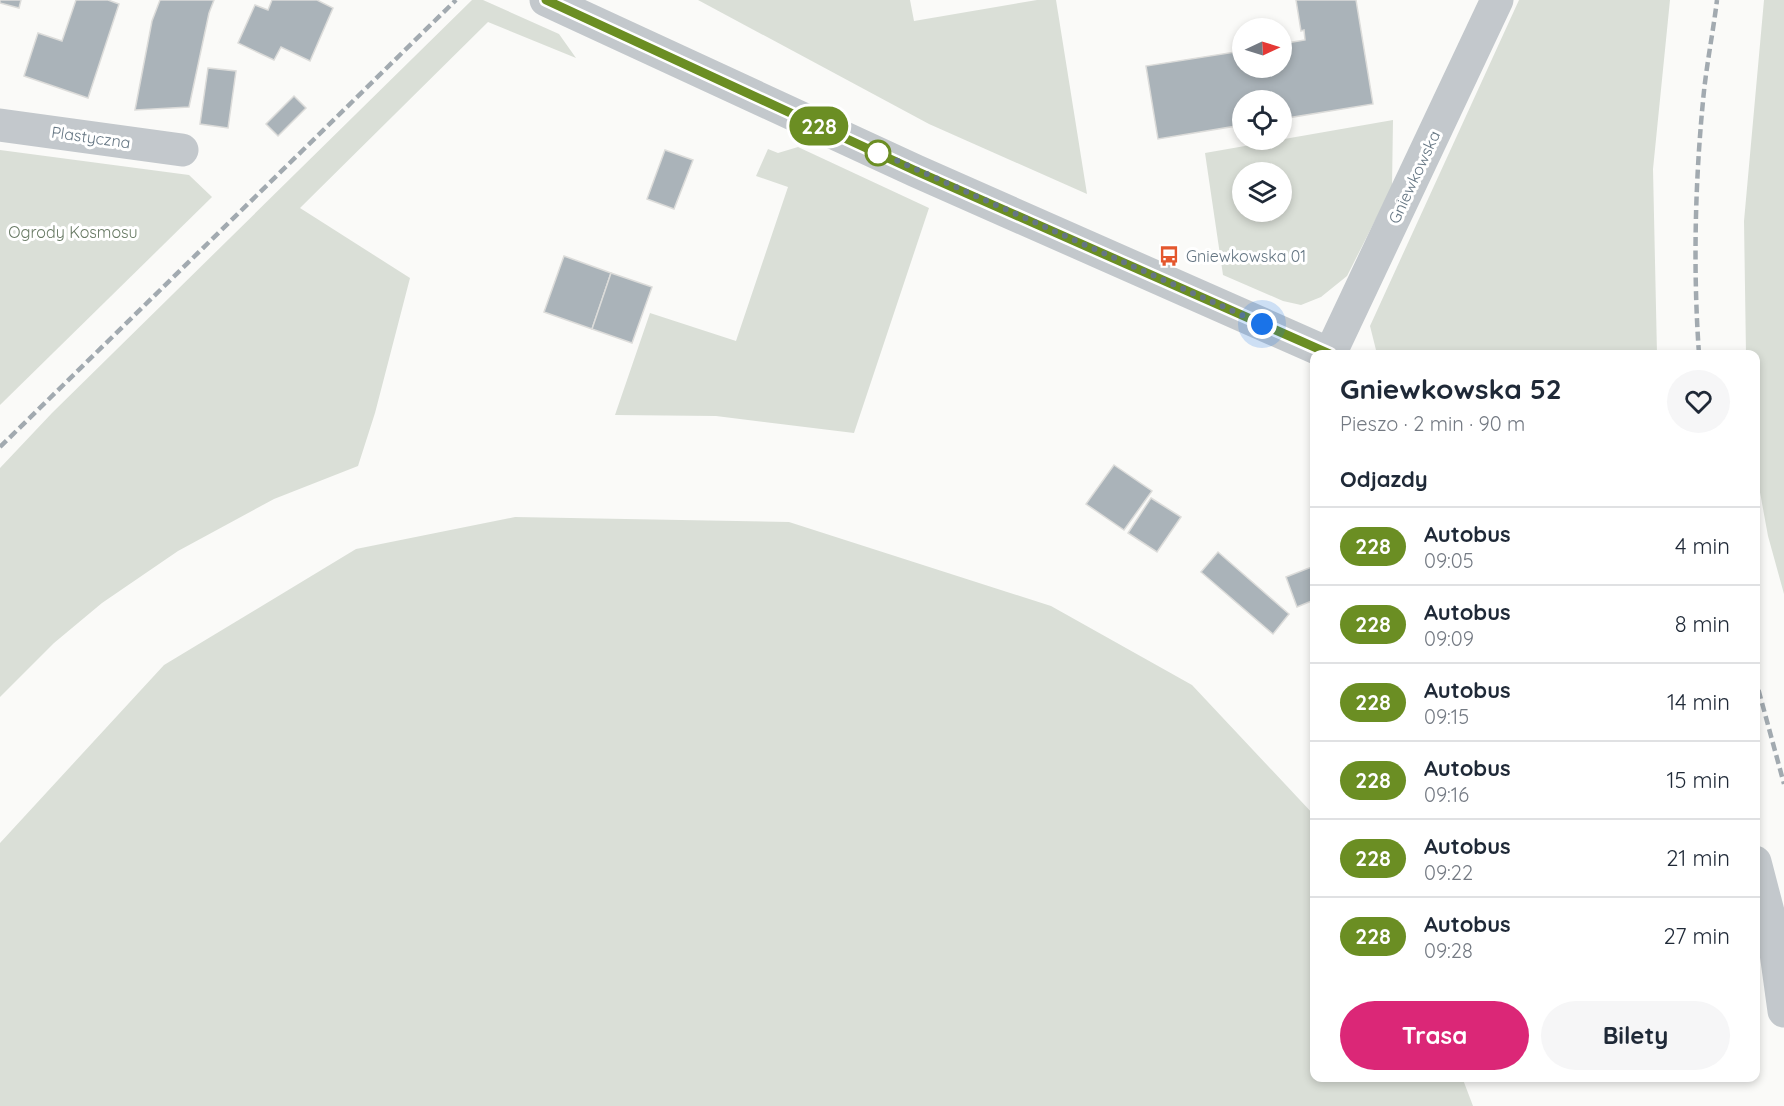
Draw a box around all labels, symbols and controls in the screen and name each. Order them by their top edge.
north arrow [1232,18,1292,78]
map controls [1232,18,1292,222]
button: locate [1232,90,1292,150]
line badge: 228 [784,106,854,146]
text: 228 [801,113,837,139]
street label: Plastyczna [50,122,132,152]
street label: Gniewkowska [1384,127,1444,227]
unlabelled marker [865,140,891,166]
button: layers [1232,162,1292,222]
park label: Ogrody Kosmosu [8,222,138,242]
bus stop icon: Gniewkowska 01 [1157,244,1181,268]
place label: Gniewkowska 01 [1186,246,1306,266]
your location [1247,309,1277,339]
button: heart [1667,370,1730,433]
text: Gniewkowska 52 [1340,371,1562,406]
text: Pieszo · 2 min · 90 m [1340,411,1525,436]
text: Odjazdy [1340,465,1428,493]
text: Autobus [1424,520,1511,548]
text: 4 min [1675,532,1730,560]
text: 228 [1355,533,1391,559]
text: 09:05 [1424,548,1474,573]
text: Autobus [1424,598,1511,626]
text: 8 min [1675,610,1730,638]
text: 228 [1355,611,1391,637]
text: 09:09 [1424,626,1474,651]
text: Autobus [1424,676,1511,704]
text: 14 min [1667,688,1730,716]
text: 228 [1355,689,1391,715]
text: 09:15 [1424,704,1469,729]
text: Autobus [1424,754,1511,782]
text: 15 min [1666,766,1730,794]
text: 228 [1355,767,1391,793]
text: 09:16 [1424,782,1469,807]
text: Autobus [1424,832,1511,860]
text: 21 min [1666,844,1730,872]
text: 228 [1355,845,1391,871]
text: 09:22 [1424,860,1473,885]
text: Autobus [1424,910,1511,938]
text: 27 min [1663,922,1730,950]
text: 228 [1355,923,1391,949]
text: 09:28 [1424,938,1473,963]
button: Trasa [1340,1001,1529,1070]
button: Bilety [1541,1001,1730,1070]

